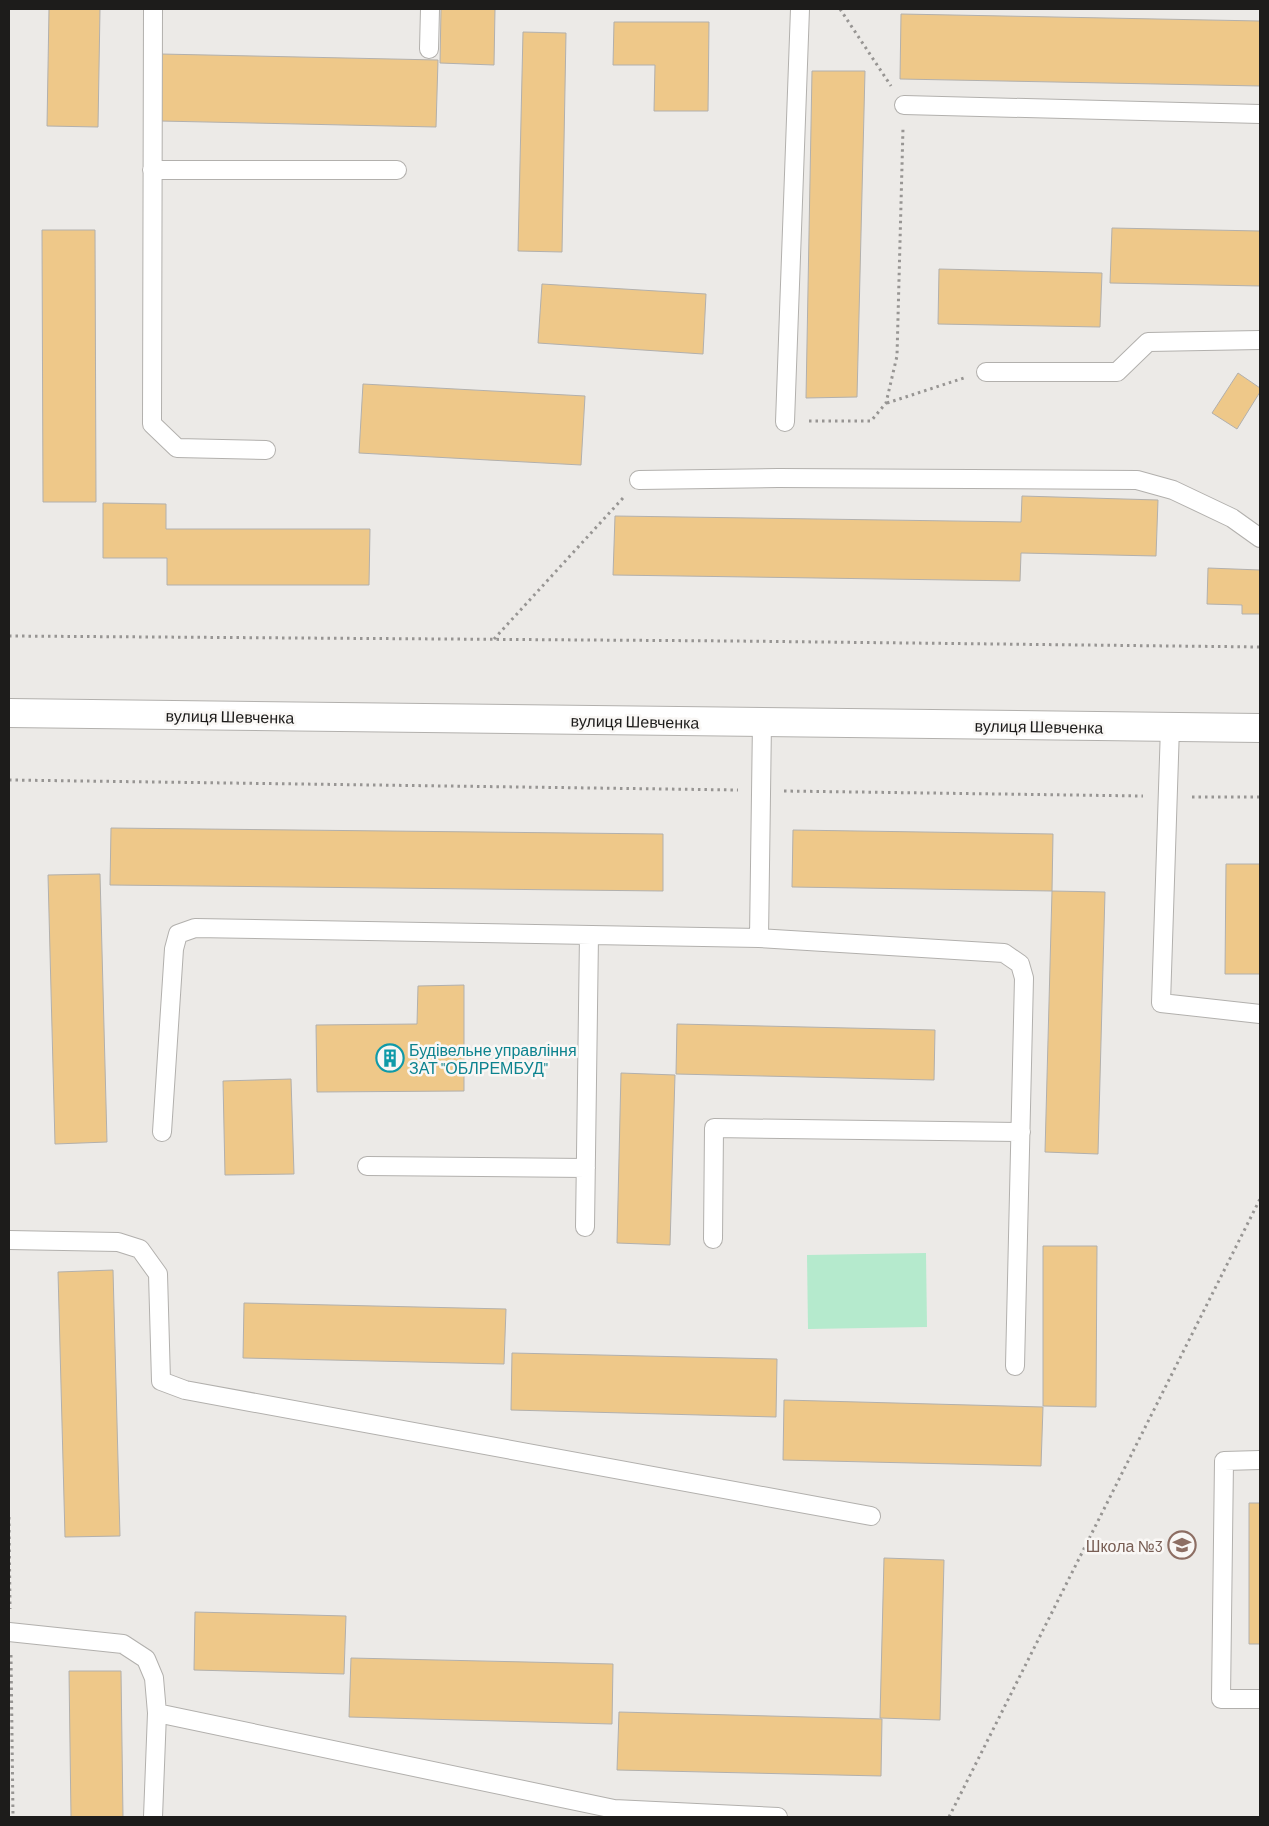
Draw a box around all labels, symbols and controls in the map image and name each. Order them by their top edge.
street label: вулиця Шевченка [165,705,295,727]
street label: вулиця Шевченка [570,710,700,732]
street label: вулиця Шевченка [974,715,1104,737]
place label: Будівельне управління ЗАТ "ОБЛРЕМБУД" [409,1040,577,1077]
building icon: Будівельне управління ЗАТ "ОБЛРЕМБУД" [375,1043,405,1073]
school or university icon: Школа №3 [1167,1530,1197,1560]
place label: Школа №3 [1086,1536,1163,1555]

